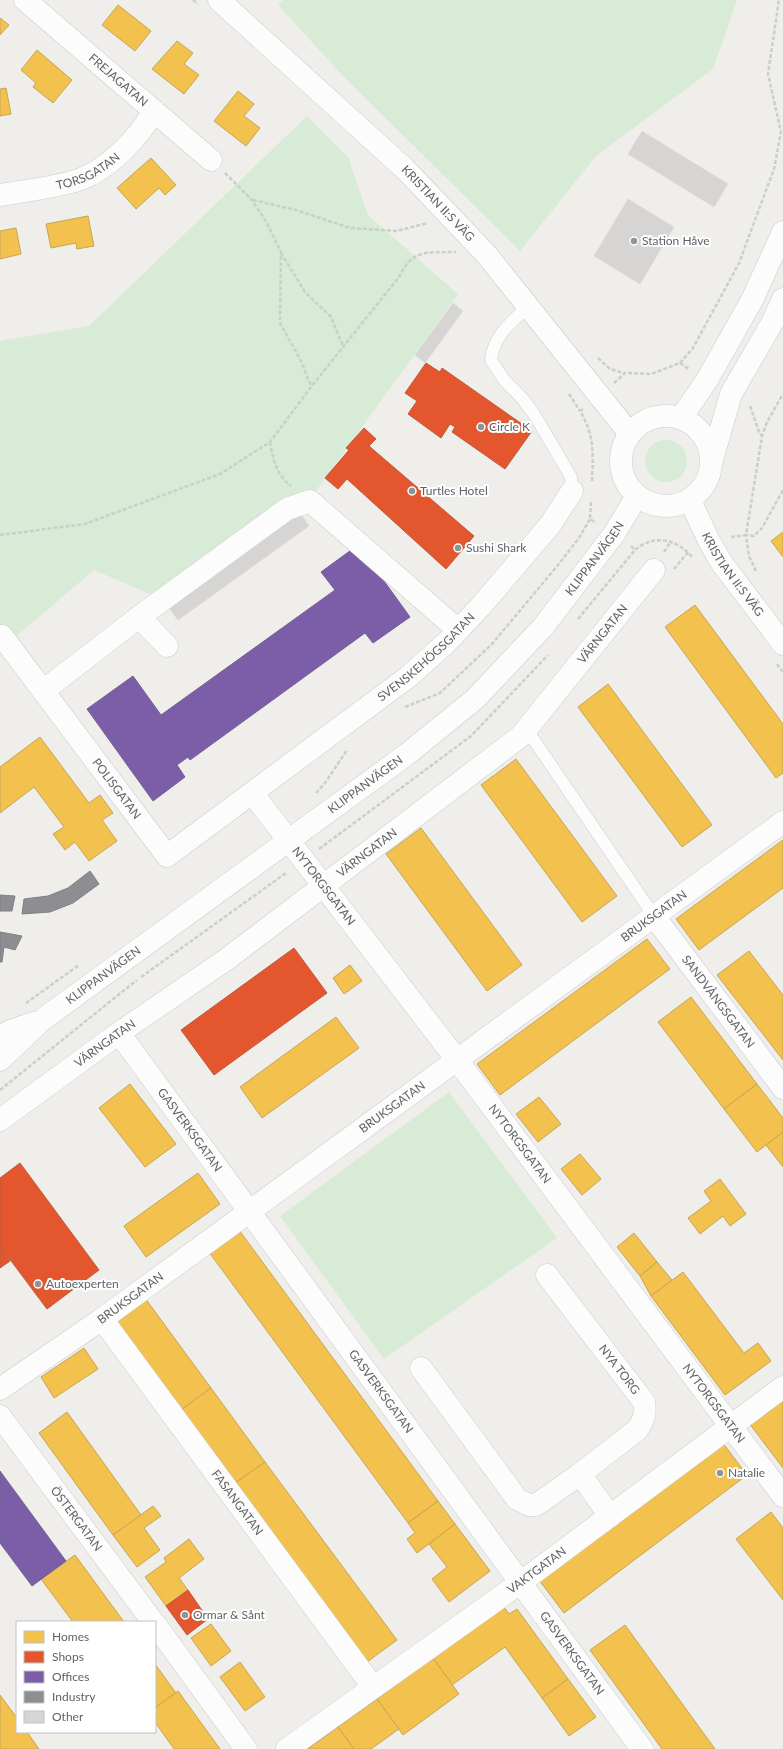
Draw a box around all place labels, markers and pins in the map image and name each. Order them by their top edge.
place label: Station Håve [642,233,710,248]
marker: Station Håve [629,236,639,246]
place label: Circle K [489,419,530,434]
marker: Circle K [476,422,486,432]
place label: Turtles Hotel [420,483,488,498]
marker: Turtles Hotel [407,486,417,496]
place label: Sushi Shark [466,540,527,555]
marker: Sushi Shark [453,543,463,553]
place label: Autoexperten [46,1276,119,1291]
marker: Autoexperten [33,1279,43,1289]
place label: Natalie [728,1465,765,1480]
marker: Natalie [715,1468,725,1478]
place label: Ormar & Sånt [193,1607,265,1622]
marker: Ormar & Sånt [180,1610,190,1620]

